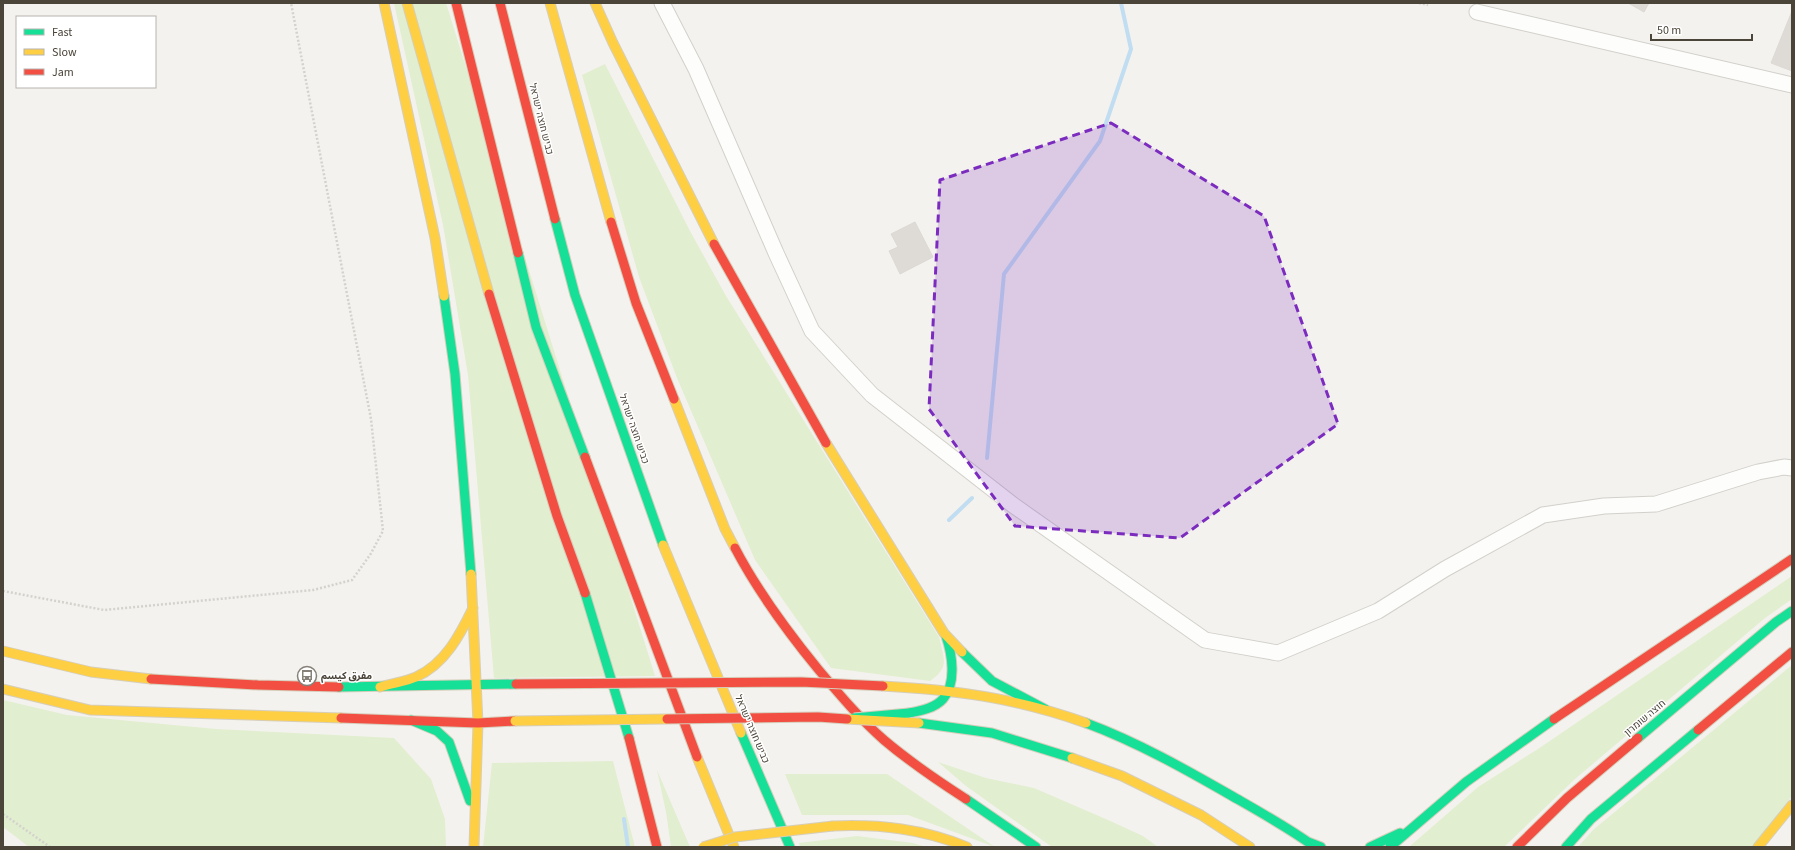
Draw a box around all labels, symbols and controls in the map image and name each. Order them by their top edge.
legend [16,16,156,88]
scale bar [1651,16,1752,42]
text: 50 m [1657,22,1681,39]
text: Fast [52,24,72,41]
text: Slow [52,44,77,61]
text: Jam [52,64,74,81]
street label: כביש חוצה ישראל [525,82,557,156]
street label: כביש חוצה ישראל [615,392,653,466]
bus stop icon: مفرق كيسم [296,665,318,687]
place label: مفرق كيسم [321,669,372,683]
street label: כביש חוצה ישראל [731,692,773,766]
street label: חוצה שומרון [1621,696,1669,740]

